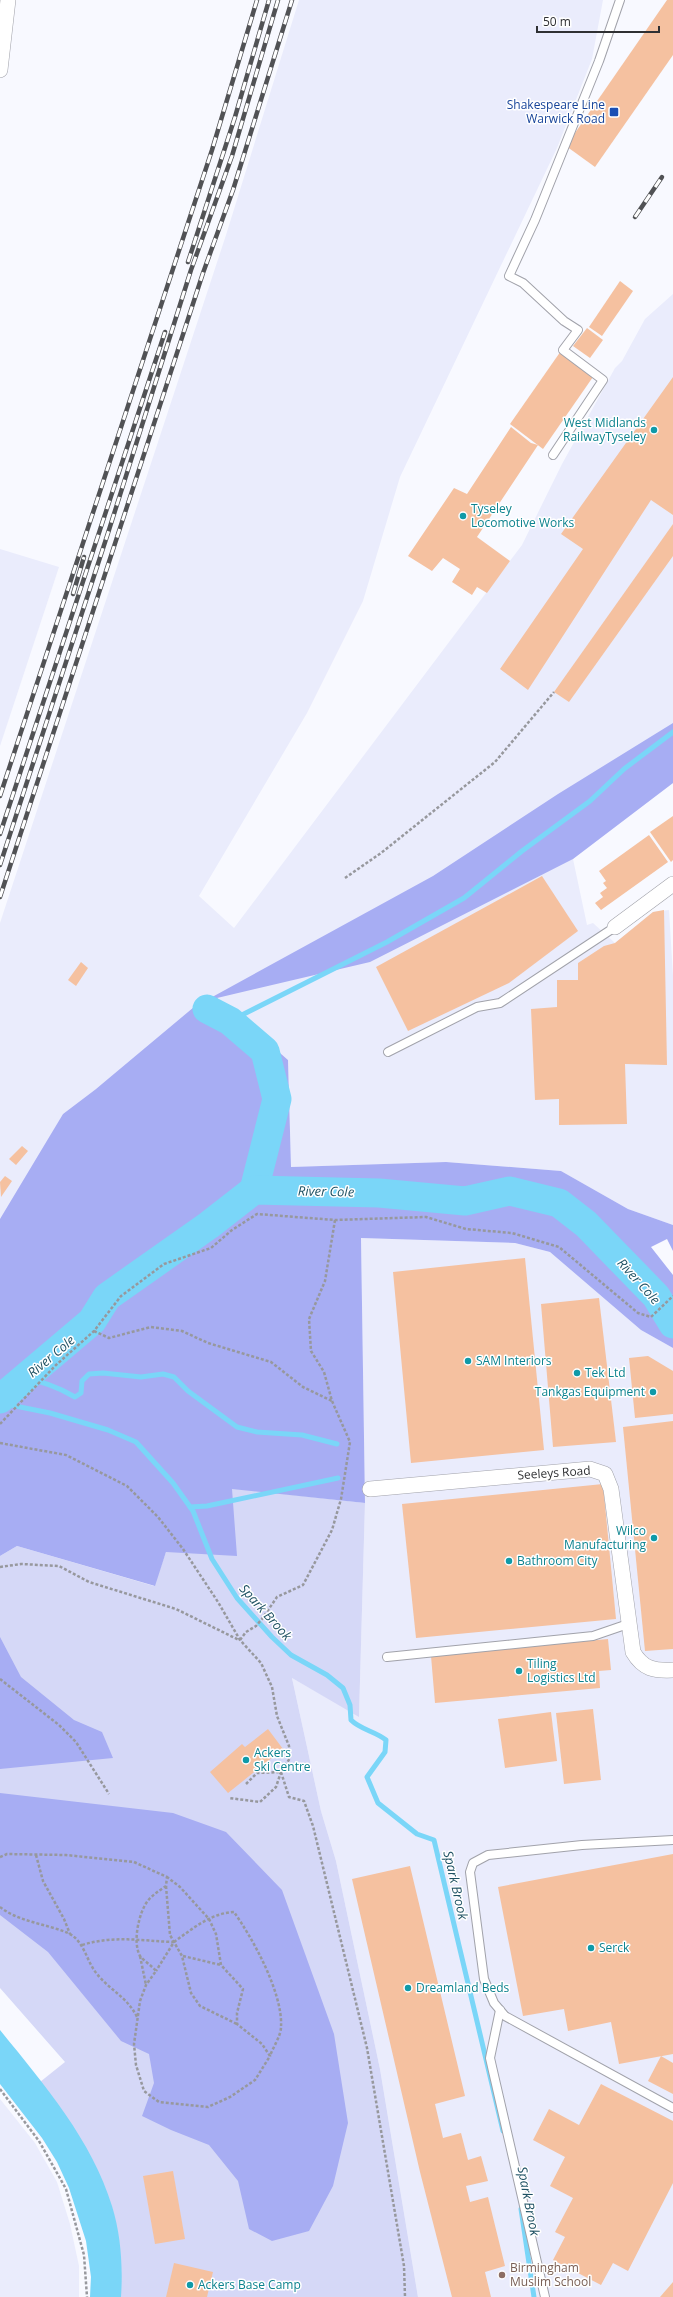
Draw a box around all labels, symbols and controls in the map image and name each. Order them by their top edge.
scale bar [537,8,659,34]
text: 50 m [543,13,571,30]
place label: Shakespeare Line Warwick Road [507,96,605,127]
marker: Shakespeare Line Warwick Road [608,106,620,118]
place label: West Midlands RailwayTyseley [563,414,647,445]
marker: West Midlands RailwayTyseley [649,425,659,435]
place label: Tyseley Locomotive Works [471,500,574,531]
marker: Tyseley Locomotive Works [458,511,468,521]
water label: River Cole [298,1182,355,1200]
water label: River Cole [613,1254,665,1308]
water label: River Cole [24,1331,79,1381]
place label: SAM Interiors [476,1352,552,1369]
marker: SAM Interiors [463,1356,473,1366]
place label: Tek Ltd [585,1364,626,1381]
marker: Tek Ltd [572,1368,582,1378]
place label: Tankgas Equipment [535,1383,645,1400]
marker: Tankgas Equipment [648,1387,658,1397]
street label: Seeleys Road [517,1461,591,1484]
place label: Wilco Manufacturing [564,1522,646,1553]
marker: Wilco Manufacturing [649,1533,659,1543]
place label: Bathroom City [517,1552,598,1569]
marker: Bathroom City [504,1556,514,1566]
water label: Spark Brook [236,1580,297,1645]
place label: Tiling Logistics Ltd [527,1655,596,1686]
marker: Tiling Logistics Ltd [514,1666,524,1676]
place label: Ackers Ski Centre [254,1744,311,1775]
marker: Ackers Ski Centre [241,1755,251,1765]
water label: Spark Brook [439,1849,473,1922]
place label: Serck [599,1939,630,1956]
marker: Serck [586,1943,596,1953]
place label: Dreamland Beds [416,1979,509,1996]
marker: Dreamland Beds [403,1983,413,1993]
water label: Spark Brook [513,2165,545,2238]
place label: Birmingham Muslim School [510,2259,591,2290]
marker: Birmingham Muslim School [497,2270,507,2280]
place label: Ackers Base Camp [198,2276,301,2293]
marker: Ackers Base Camp [185,2280,195,2290]

